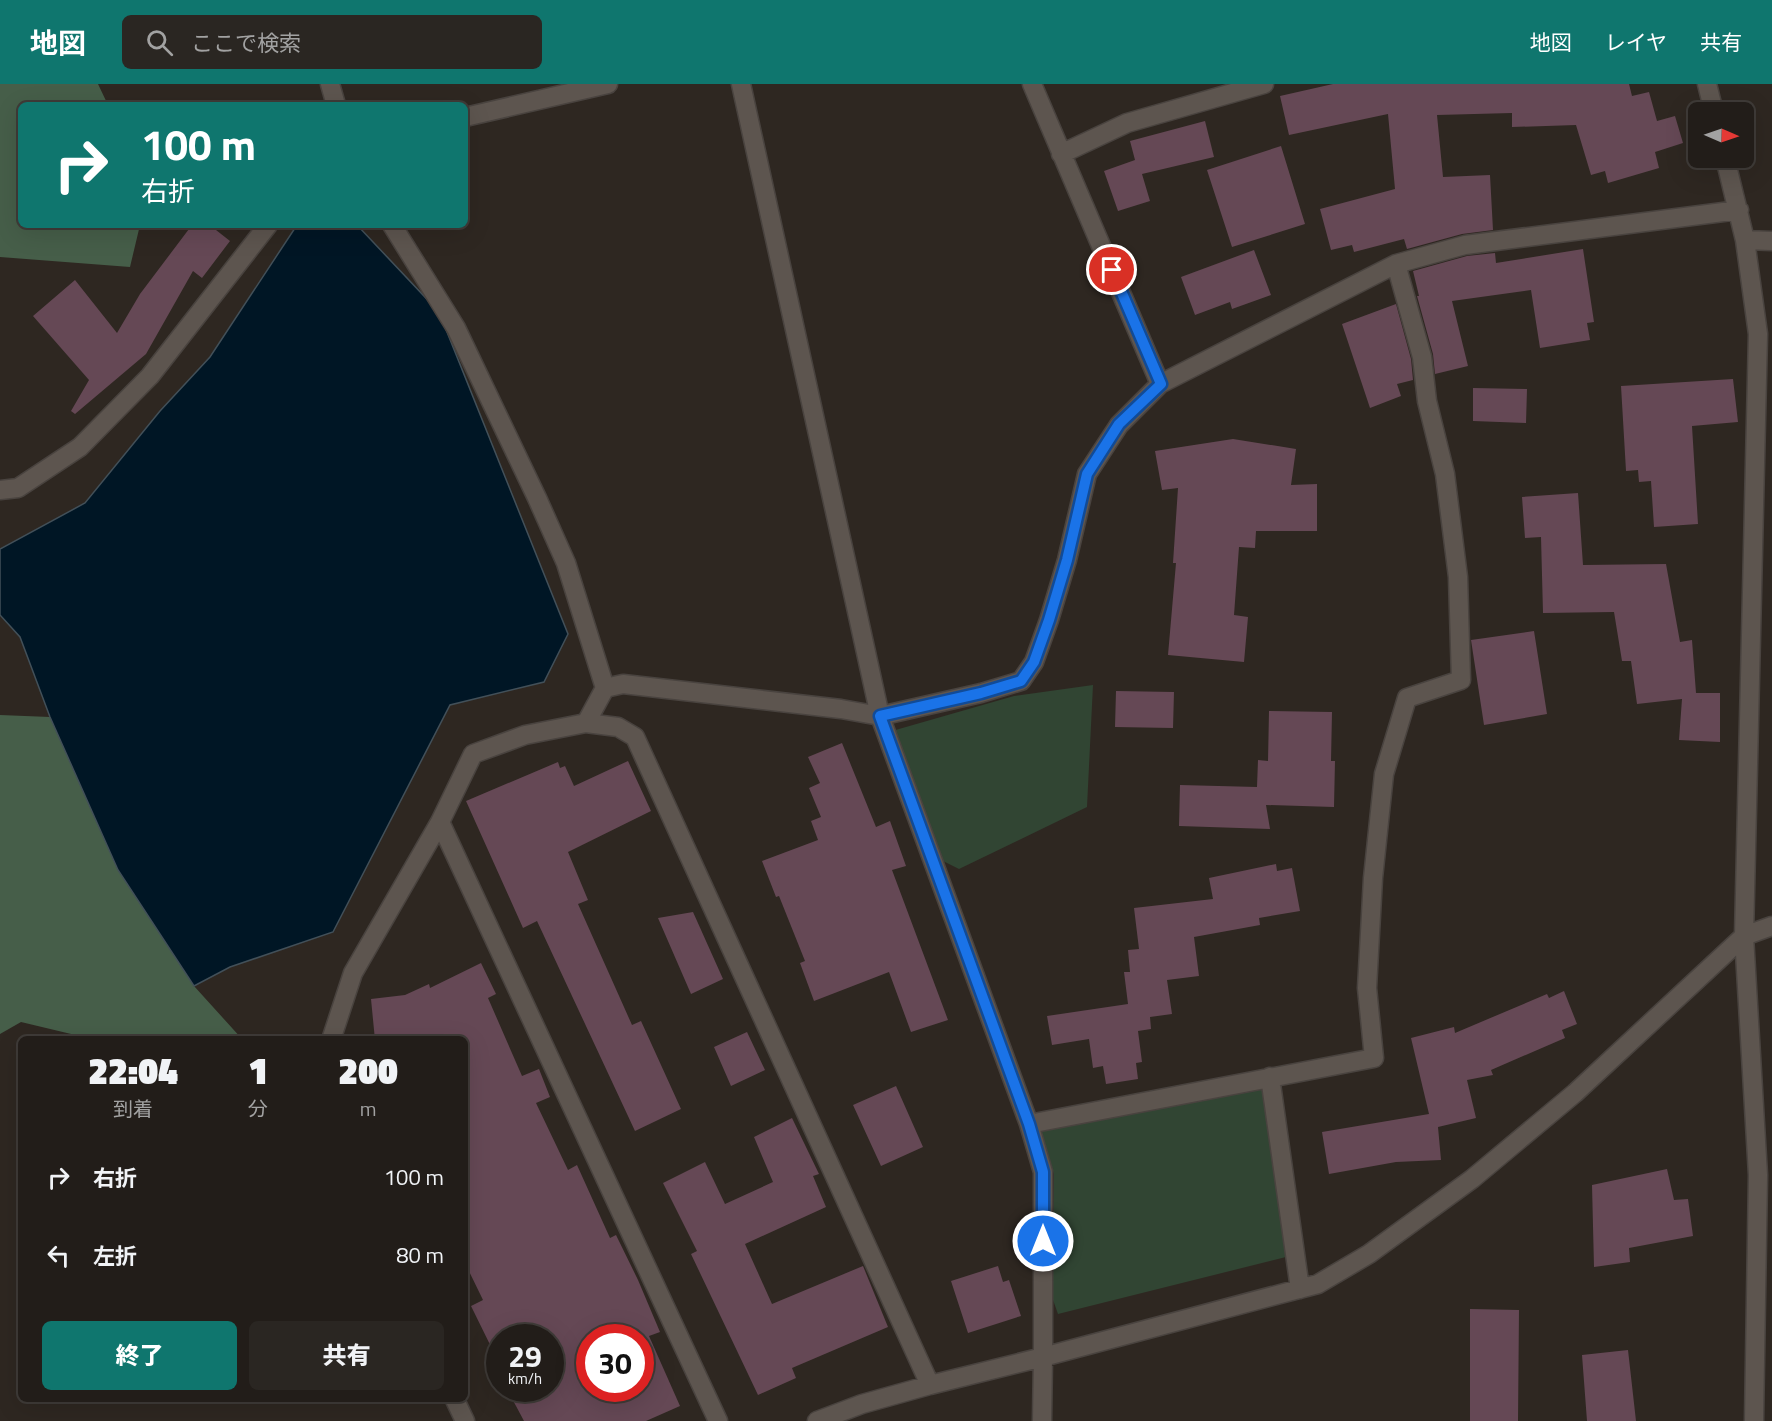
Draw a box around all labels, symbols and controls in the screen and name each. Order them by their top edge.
search box [122,15,542,69]
text: 地図 [30,21,86,64]
icon: search [143,26,176,59]
text: ここで検索 [191,26,301,60]
text: 地図 [1530,26,1572,58]
text: レイヤ [1605,26,1667,58]
text: 共有 [1700,26,1742,58]
north arrow [1688,102,1754,168]
map controls [1688,102,1754,168]
text: 100 m [141,112,256,176]
icon: right [42,126,120,204]
text: 右折 [141,170,195,211]
pin [1086,244,1137,295]
icon: arrive [1095,253,1128,286]
text: 22:04 [88,1043,178,1098]
text: 1 [248,1043,268,1098]
text: 200 [338,1043,398,1098]
text: 到着 [113,1093,153,1124]
text: 分 [248,1093,268,1124]
text: m [360,1093,376,1124]
text: 100 m [384,1160,444,1194]
icon: right [42,1161,75,1194]
text: 右折 [93,1161,137,1195]
position arrow [1011,1209,1075,1273]
text: 80 m [396,1238,444,1272]
icon: left [42,1239,75,1272]
text: 左折 [93,1239,137,1273]
button: 終了 [42,1321,237,1390]
button: 共有 [249,1321,444,1390]
speed limit sign: 30 [576,1324,654,1402]
text: 29 [508,1333,542,1379]
text: km/h [508,1367,542,1390]

